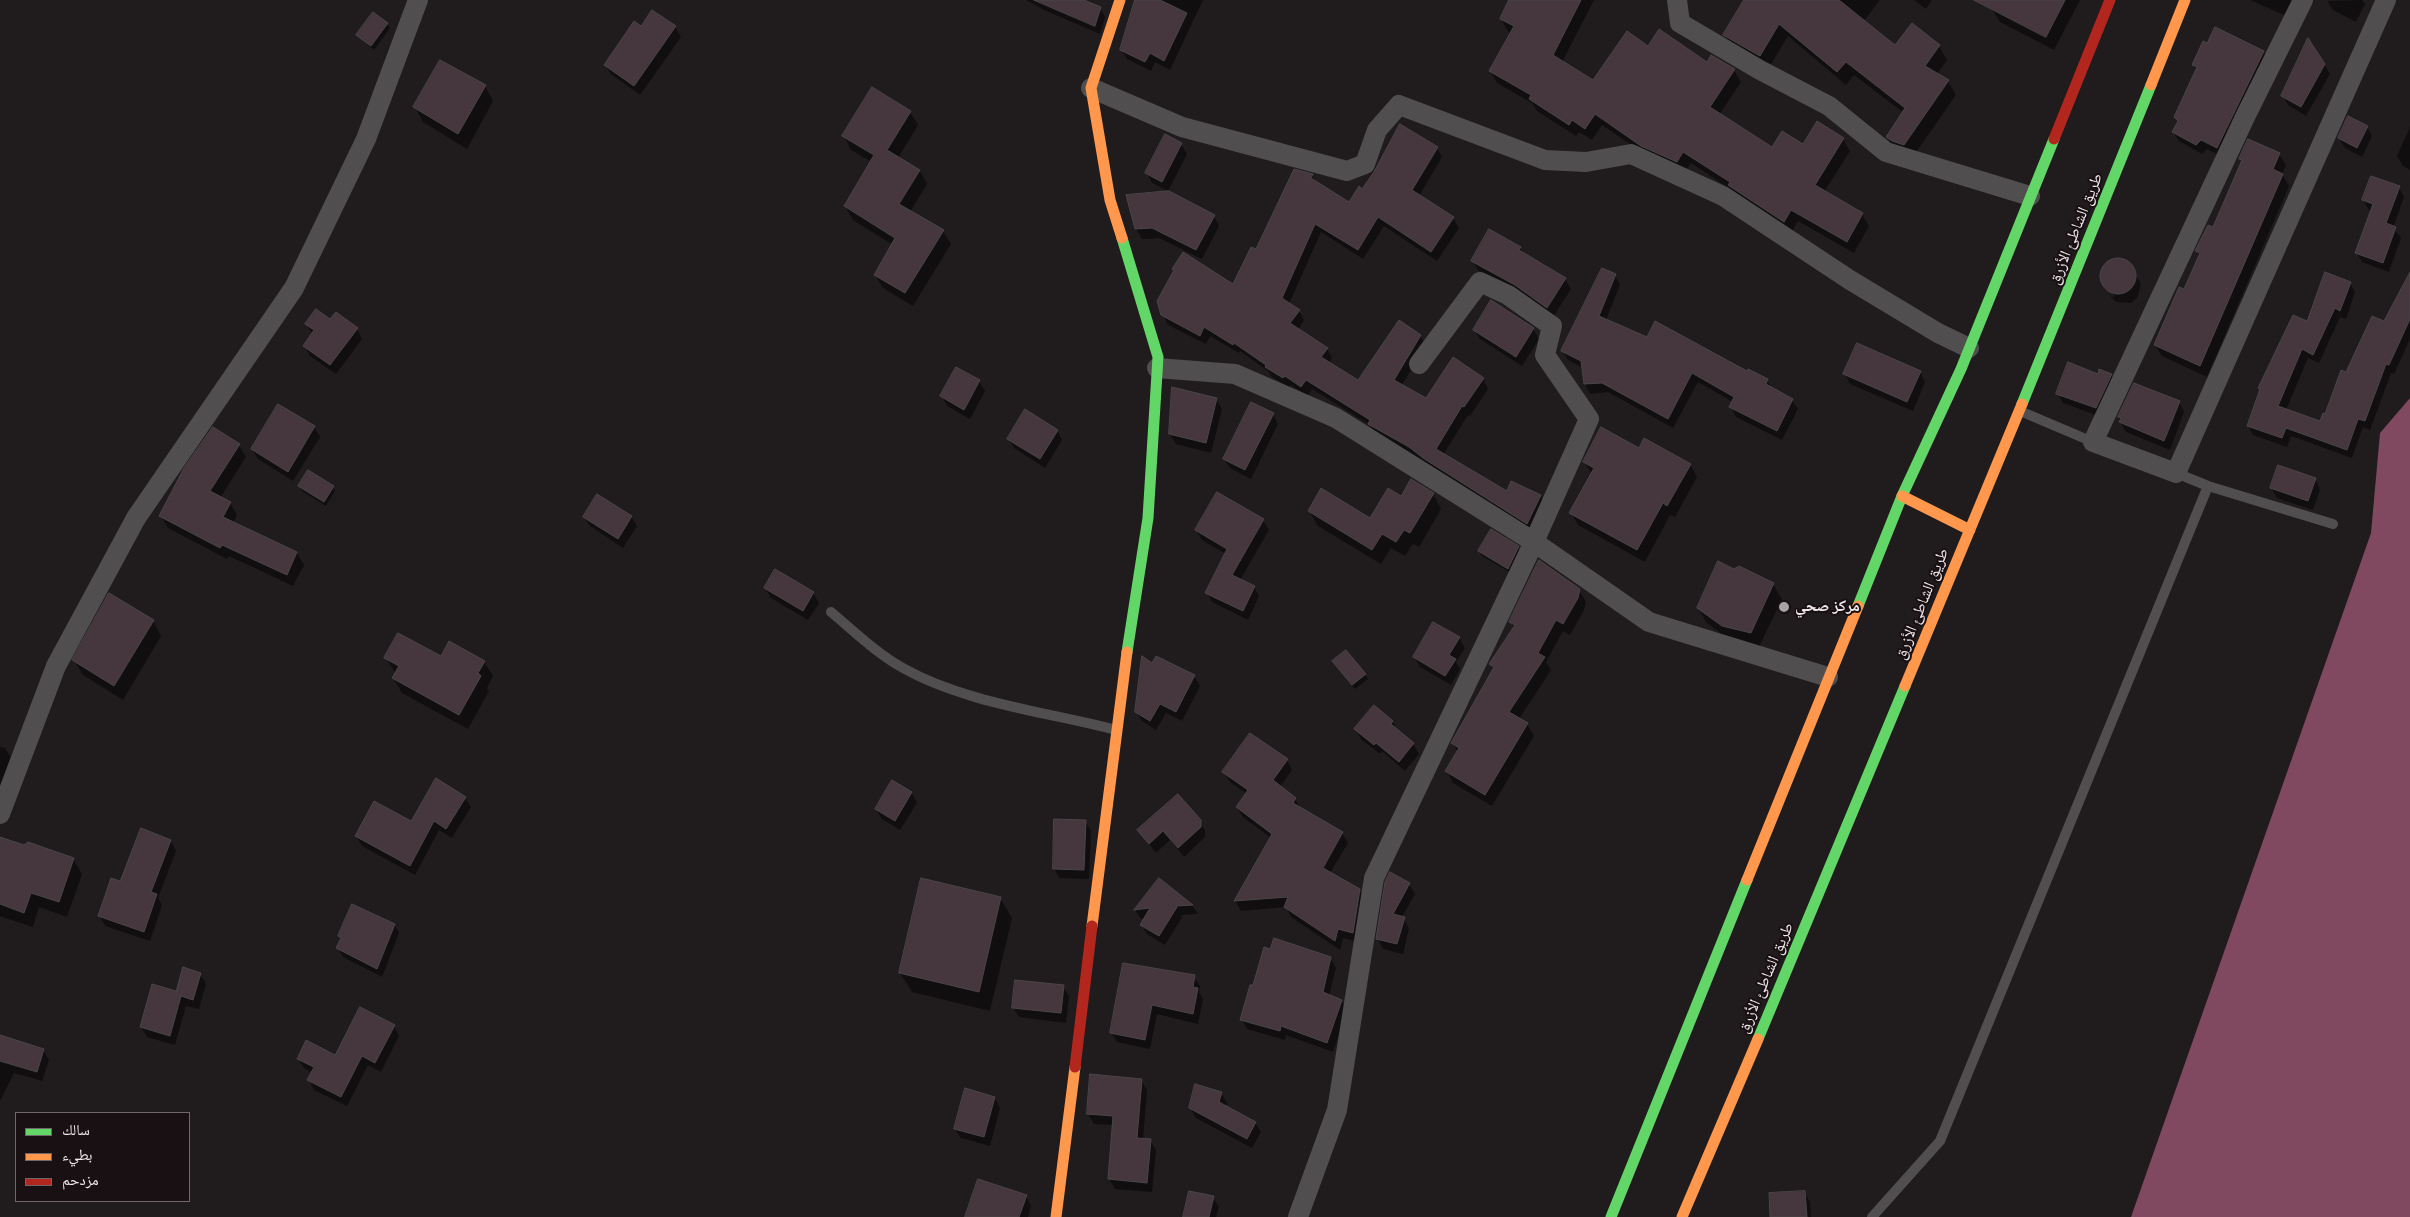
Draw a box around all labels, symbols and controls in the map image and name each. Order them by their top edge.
street label: طريق الشاطئ الأزرق [2045,170,2107,288]
street label: طريق الشاطئ الأزرق [1891,545,1953,663]
place label: مركز صحي [1795,597,1860,617]
marker: مركز صحي [1777,600,1791,614]
street label: طريق الشاطئ الأزرق [1734,920,1798,1036]
legend [15,1112,190,1202]
text: سالك [62,1121,90,1139]
text: بطيء [62,1146,92,1164]
text: مزدحم [62,1171,99,1189]

